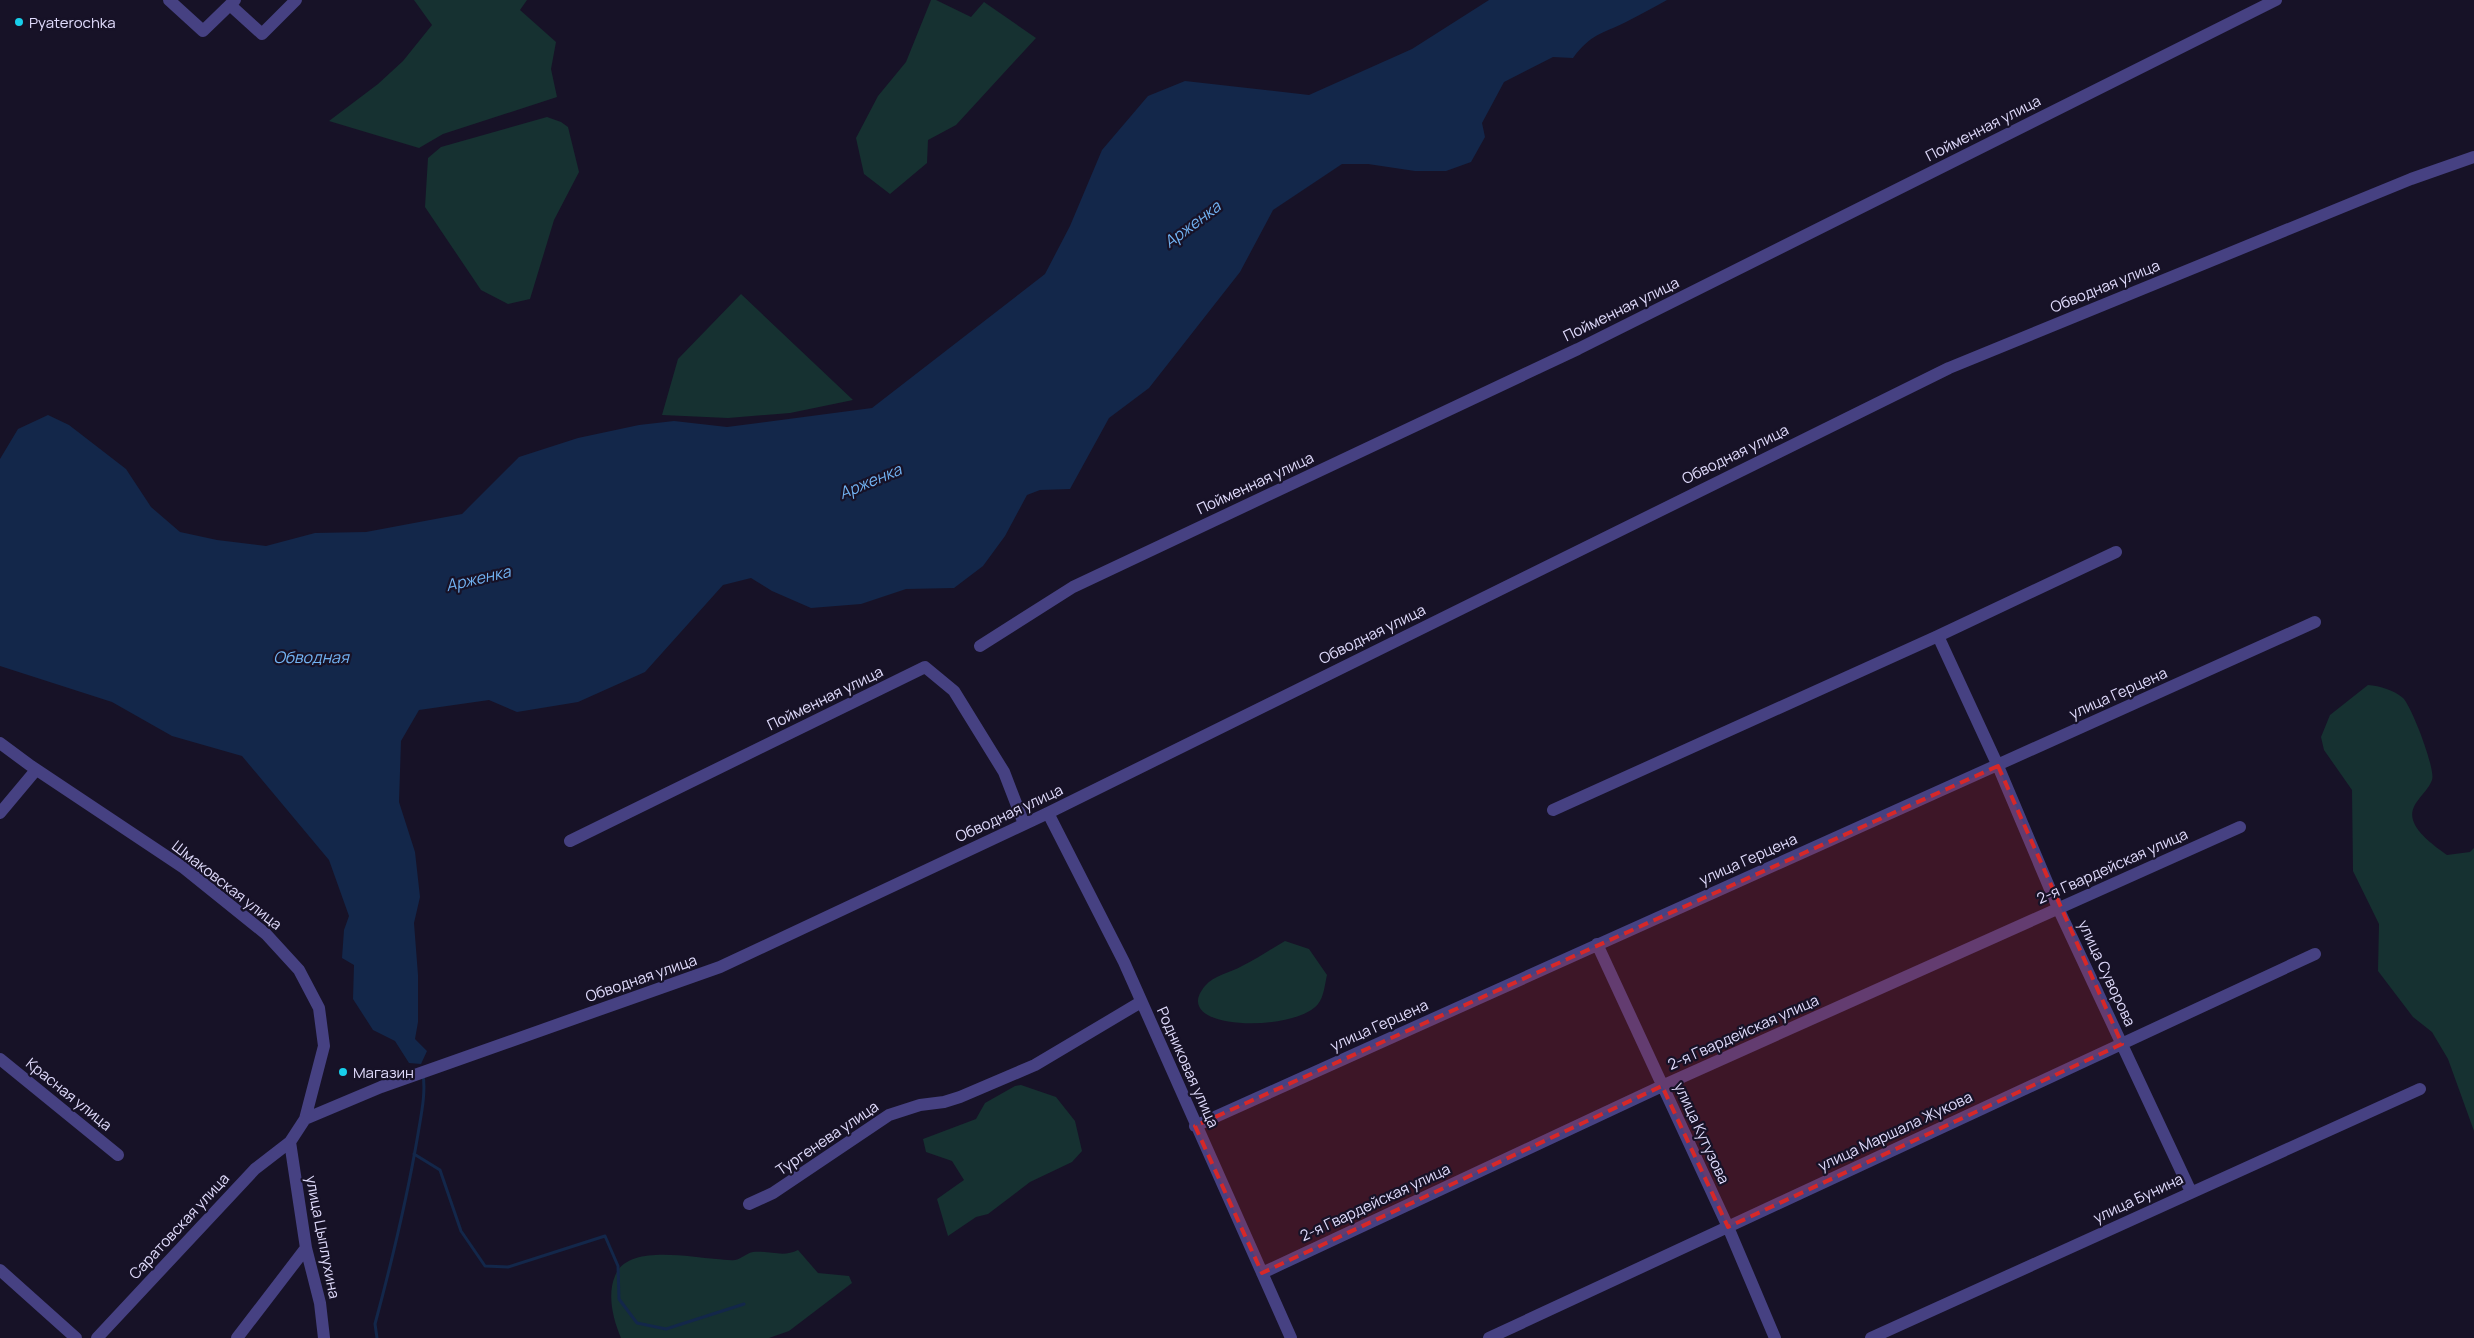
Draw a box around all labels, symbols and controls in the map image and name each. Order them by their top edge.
place label: Pyaterochka [29,12,116,33]
marker: Pyaterochka [13,16,25,28]
street label: Пойменная улица [1922,90,2044,166]
water label: Арженка [1159,195,1226,253]
street label: Обводная улица [2047,254,2163,318]
street label: Пойменная улица [1559,272,1683,346]
street label: Обводная улица [1678,419,1792,489]
street label: Пойменная улица [1193,447,1317,519]
water label: Арженка [835,458,906,504]
water label: Арженка [443,560,514,596]
street label: Обводная улица [1315,599,1429,669]
water label: Обводная [273,646,350,668]
street label: Пойменная улица [763,661,887,735]
street label: улица Герцена [2066,662,2170,724]
street label: Обводная улица [952,779,1066,847]
street label: 2-я Гвардейская улица [2033,823,2191,909]
street label: улица Герцена [1696,828,1800,890]
street label: Шмаковская улица [168,835,286,935]
street label: улица Суворова [2073,916,2141,1030]
street label: Обводная улица [583,949,699,1007]
street label: 2-я Гвардейская улица [1664,989,1822,1075]
street label: улица Герцена [1327,994,1431,1056]
street label: Родниковая улица [1152,1003,1224,1131]
street label: Красная улица [21,1053,117,1135]
place label: Магазин [353,1062,414,1083]
marker: Магазин [337,1066,349,1078]
street label: улица Кутузова [1669,1079,1735,1187]
street label: улица Маршала Жукова [1814,1086,1976,1176]
street label: Тургенева улица [771,1096,883,1180]
street label: 2-я Гвардейская улица [1297,1158,1453,1246]
street label: Саратовская улица [124,1168,234,1284]
street label: улица Бунина [2090,1168,2186,1228]
street label: улица Цыплухина [301,1174,345,1300]

